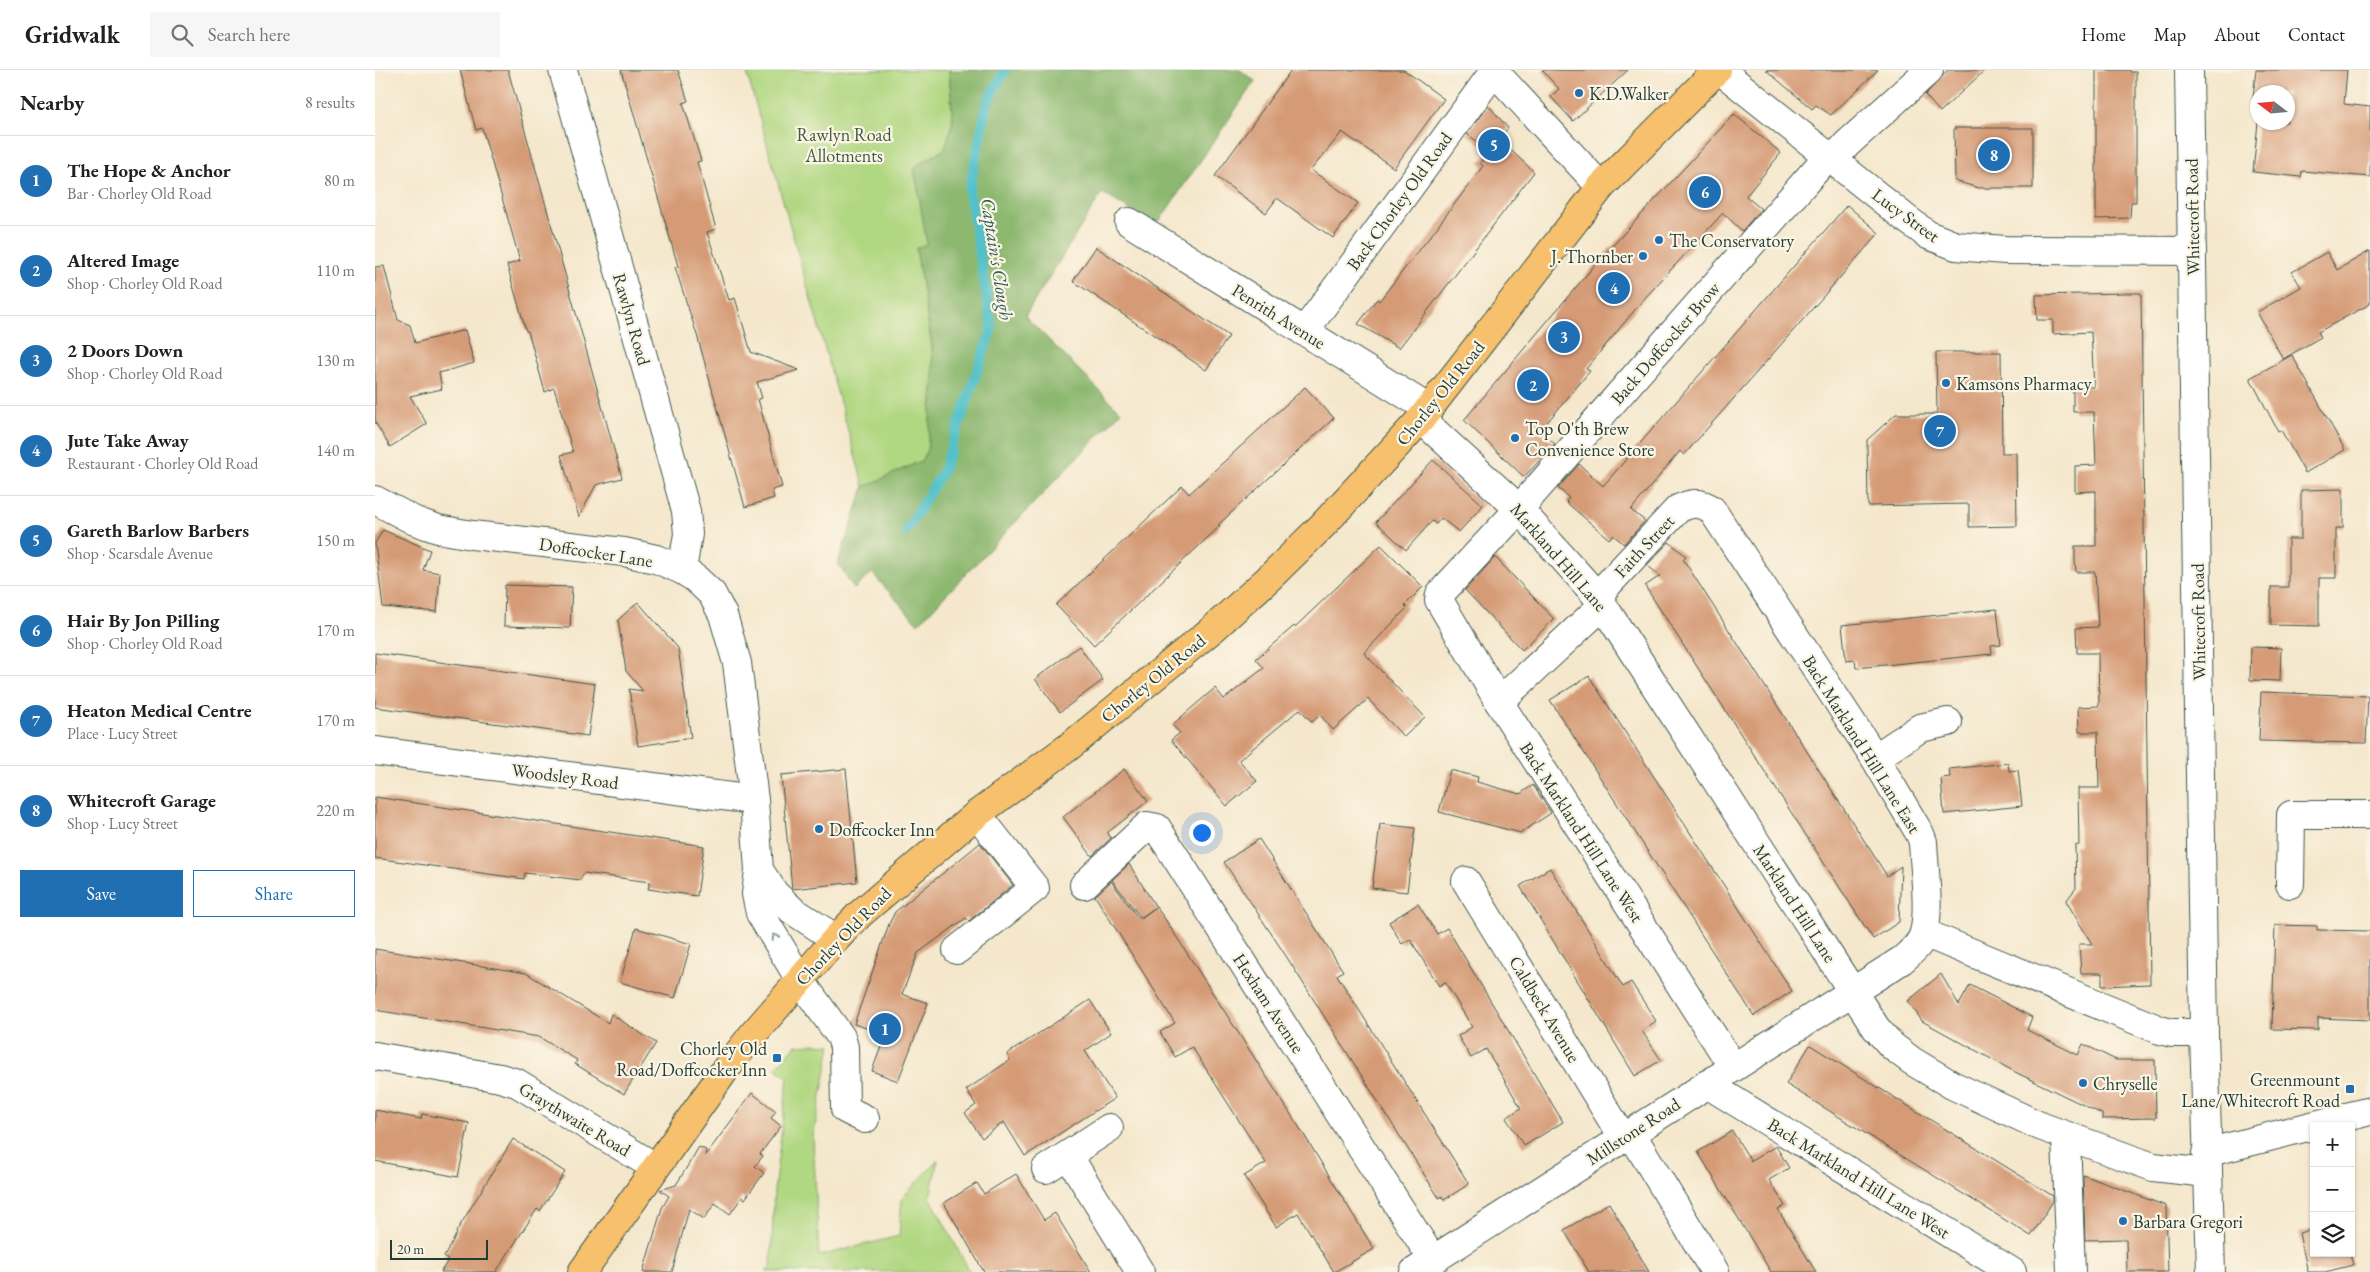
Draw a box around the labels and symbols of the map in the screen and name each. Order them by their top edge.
place label: K.D.Walker [1589,82,1668,105]
north arrow [2250,85,2295,130]
marker: K.D.Walker [1573,87,1585,99]
park label: Rawlyn Road Allotments [797,123,892,167]
pin: 5 [1478,126,1510,164]
street label: Back Chorley Old Road [1341,127,1457,275]
pin: 8 [1978,136,2010,174]
street label: Whitecroft Road [2179,157,2205,276]
pin: 6 [1689,173,1721,211]
street label: Lucy Street [1868,183,1945,247]
water label: Captain's Clough [975,196,1019,322]
place label: The Conservatory [1669,229,1794,252]
marker: The Conservatory [1653,234,1665,246]
place label: J. Thornber [1549,245,1633,268]
marker: J. Thornber [1637,250,1649,262]
pin: 4 [1598,269,1630,307]
street label: Rawlyn Road [608,270,656,369]
street label: Back Doffcocker Brow [1605,276,1725,409]
street label: Penrith Avenue [1228,278,1330,354]
pin: 3 [1548,318,1580,356]
street label: Chorley Old Road [1391,335,1490,450]
pin: 2 [1517,366,1549,404]
place label: Kamsons Pharmacy [1956,372,2092,395]
marker: Kamsons Pharmacy [1940,377,1952,389]
pin: 7 [1924,412,1956,450]
place label: Top O'th Brew Convenience Store [1525,417,1654,461]
marker: Top O'th Brew Convenience Store [1509,432,1521,444]
street label: Markland Hill Lane [1505,498,1613,616]
street label: Faith Street [1609,509,1679,582]
street label: Doffcocker Lane [537,532,655,572]
street label: Whitecroft Road [2185,562,2211,681]
street label: Chorley Old Road [1096,628,1211,727]
street label: Back Markland Hill Lane East [1798,651,1926,838]
street label: Back Markland Hill Lane West [1515,737,1649,927]
street label: Woodsley Road [510,758,621,794]
place label: Doffcocker Inn [829,818,935,841]
your location [1189,820,1215,846]
marker: Doffcocker Inn [813,823,825,835]
street label: Markland Hill Lane [1748,839,1842,967]
street label: Chorley Old Road [790,881,896,990]
one-way arrow [772,934,782,943]
street label: Hexham Avenue [1228,949,1310,1057]
street label: Caldbeck Avenue [1504,951,1586,1067]
pin: 1 [869,1010,901,1048]
place label: Chorley Old Road/Doffcocker Inn [616,1037,768,1081]
marker: Chorley Old Road/Doffcocker Inn [771,1052,783,1064]
place label: Greenmount Lane/Whitecroft Road [2181,1068,2341,1112]
place label: Chryselle [2093,1072,2157,1095]
street label: Graythwaite Road [515,1077,636,1162]
marker: Chryselle [2077,1077,2089,1089]
marker: Greenmount Lane/Whitecroft Road [2344,1083,2356,1095]
street label: Millstone Road [1582,1092,1685,1170]
street label: Back Markland Hill Lane West [1764,1112,1955,1244]
place label: Barbara Gregori [2133,1210,2244,1233]
marker: Barbara Gregori [2117,1215,2129,1227]
scale bar [390,1237,487,1260]

